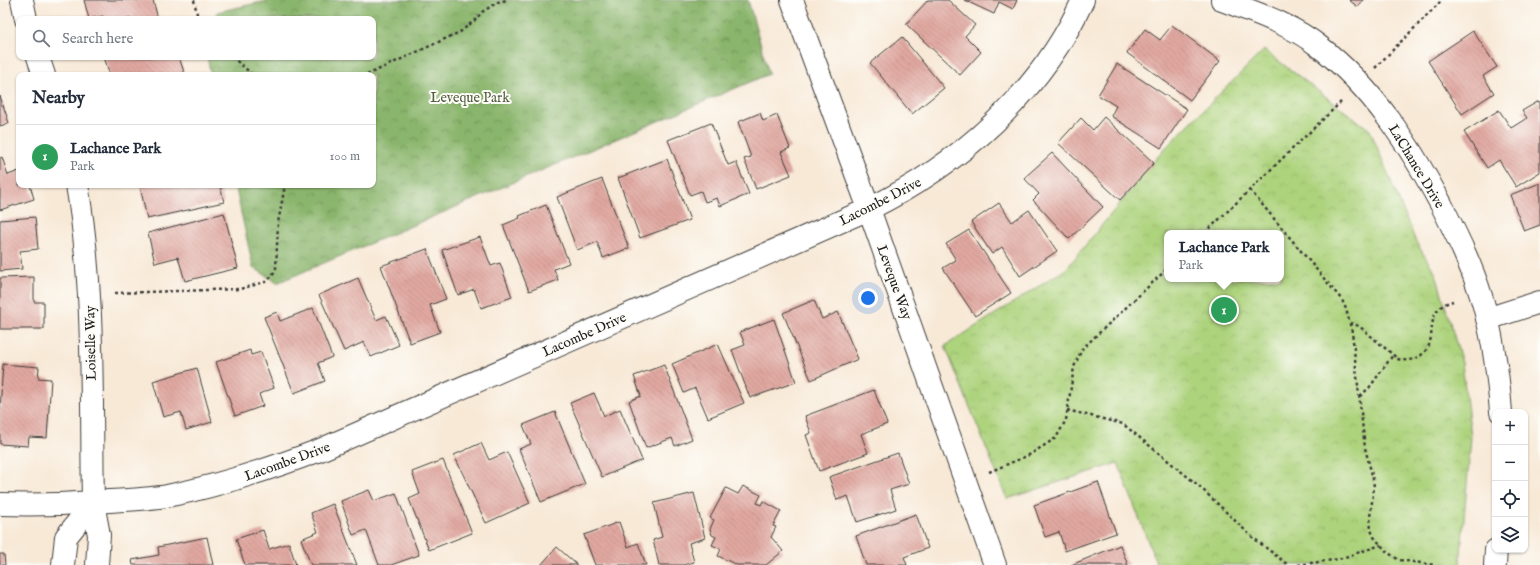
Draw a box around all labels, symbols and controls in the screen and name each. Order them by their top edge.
search box [16,16,376,60]
icon: search [30,27,52,49]
text: Search here [62,29,133,48]
text: Nearby [32,88,85,109]
park label: Leveque Park [430,89,510,107]
street label: LaChance Drive [1384,121,1449,212]
text: Lachance Park [70,139,161,158]
text: 1 [43,148,47,165]
text: 100 m [330,148,360,165]
text: Park [70,158,95,175]
street label: Lacombe Drive [836,173,925,230]
popup [1164,230,1284,282]
text: Lachance Park [1178,238,1270,257]
street label: Leveque Way [872,243,916,322]
text: Park [1178,257,1203,274]
your location [858,288,878,308]
pin: 1 [1211,295,1237,325]
street label: Loiselle Way [81,305,101,381]
street label: Lacombe Drive [540,308,630,361]
map controls [1492,409,1528,553]
button: + [1492,409,1528,445]
street label: Lacombe Drive [242,438,333,486]
button: − [1492,445,1528,481]
button: locate [1492,481,1528,517]
button: layers [1492,517,1528,553]

